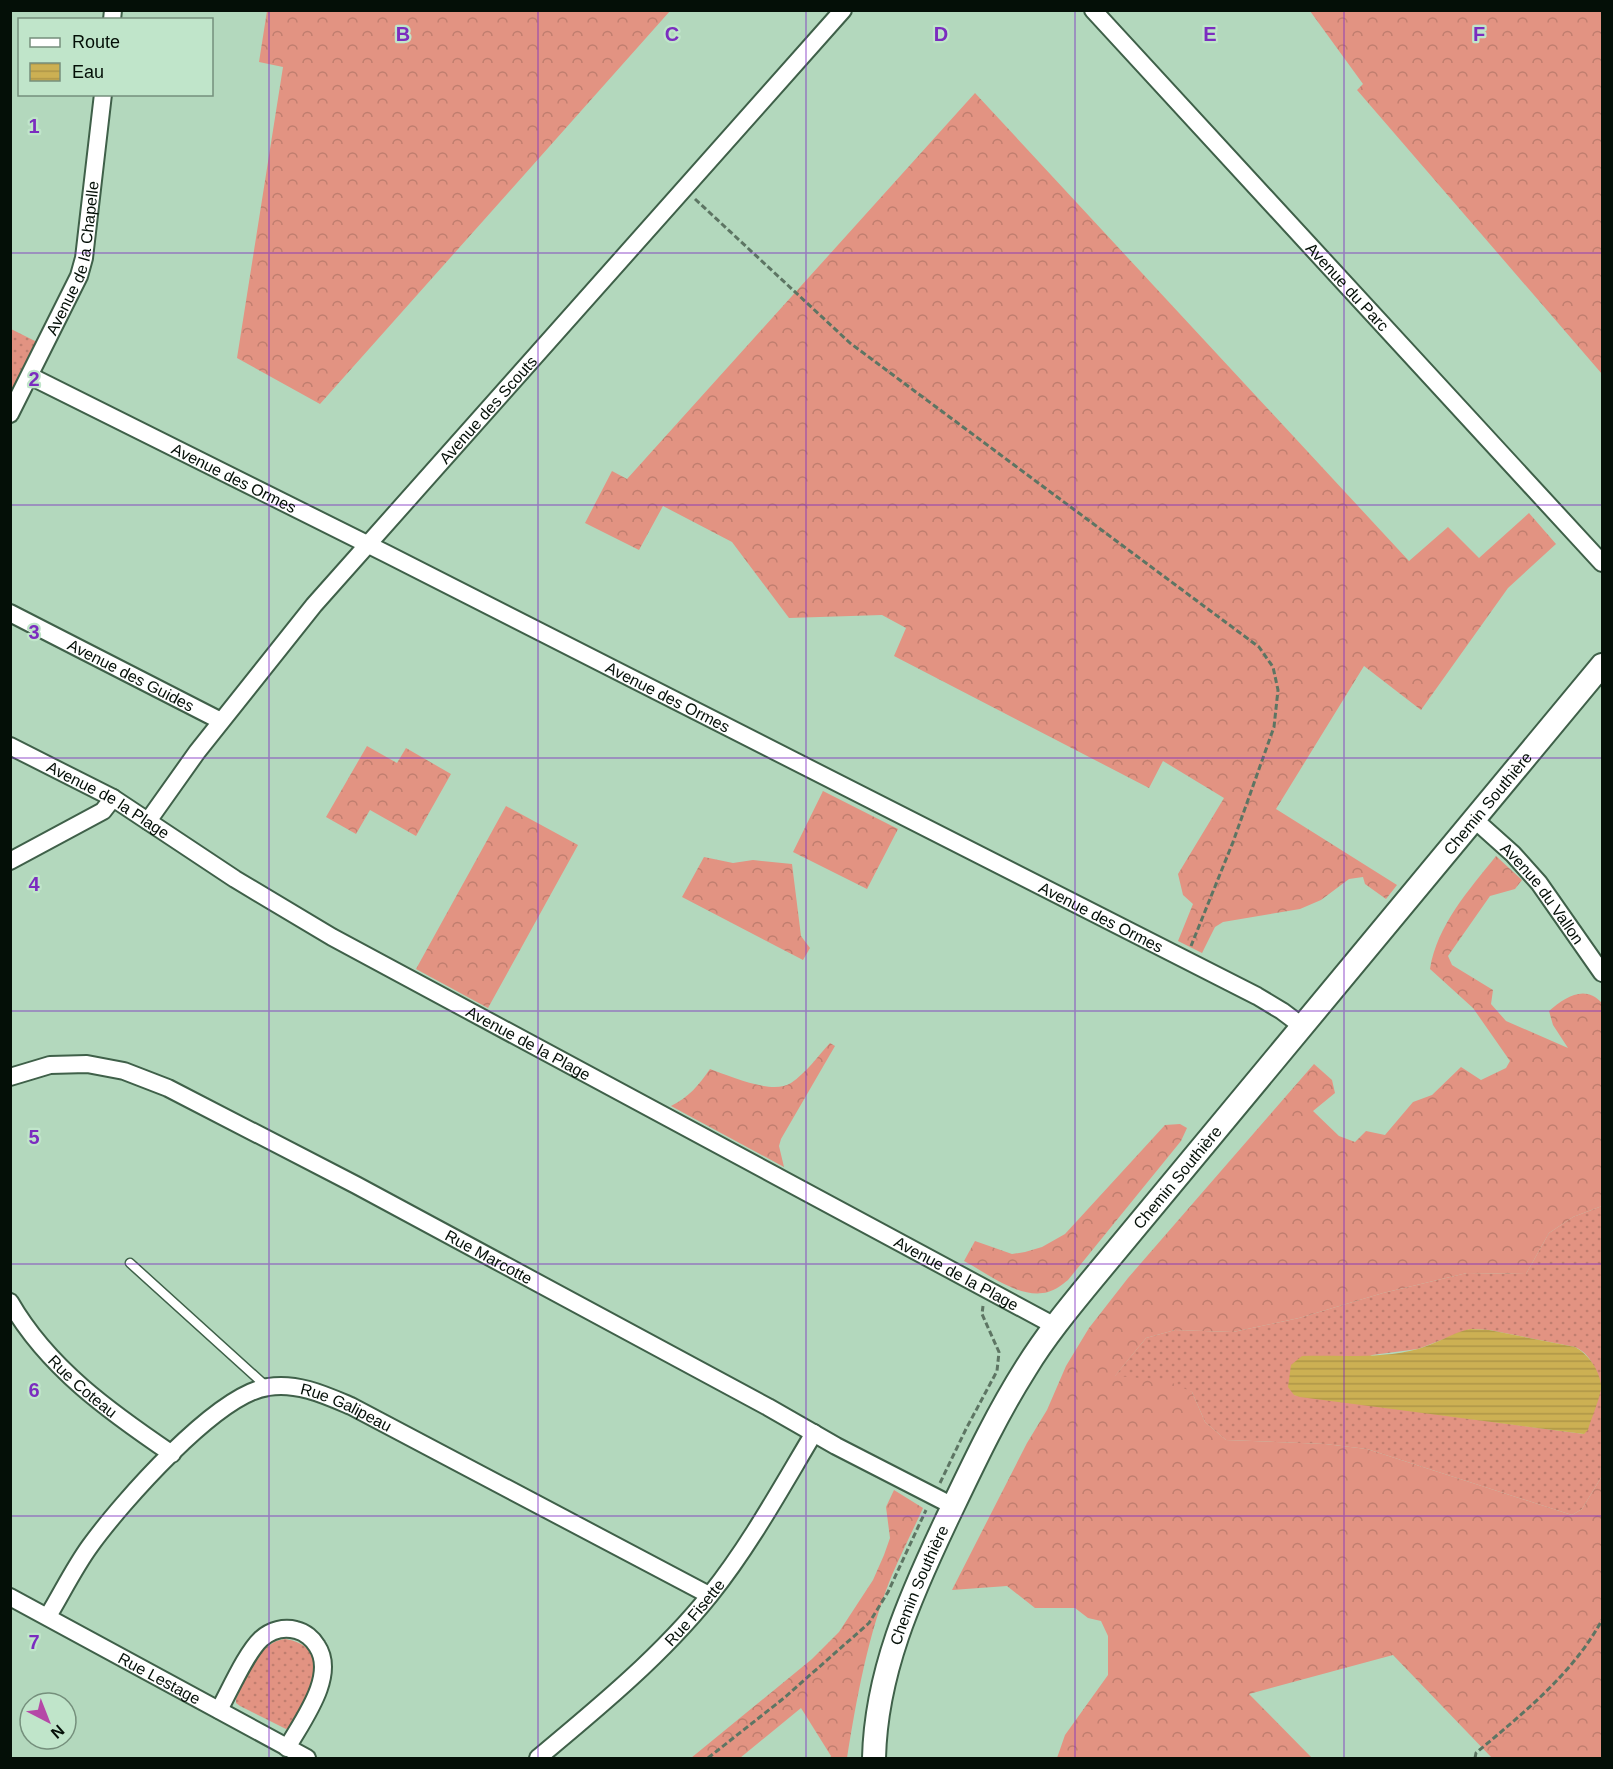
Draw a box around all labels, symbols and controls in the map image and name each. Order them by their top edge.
legend [18,18,213,96]
text: B [396,23,410,45]
text: C [665,23,679,45]
text: D [934,23,948,45]
text: E [1203,23,1217,45]
text: F [1473,23,1485,45]
text: Route [72,32,120,52]
text: Eau [72,62,104,82]
text: 1 [28,115,40,137]
street label: Avenue de la Chapelle [43,180,102,338]
street label: Avenue du Parc [1303,239,1392,335]
street label: Avenue des Scouts [436,353,540,467]
text: 2 [28,368,40,390]
street label: Avenue des Ormes [169,440,299,516]
text: 3 [28,621,40,643]
street label: Avenue des Guides [65,636,197,715]
street label: Avenue des Ormes [603,659,732,736]
street label: Chemin Southière [1440,749,1535,858]
street label: Avenue de la Plage [44,758,172,842]
street label: Avenue du Vallon [1497,839,1587,947]
text: 4 [28,873,40,895]
street label: Avenue des Ormes [1036,879,1166,956]
street label: Avenue de la Plage [463,1003,593,1084]
street label: Chemin Southière [1130,1123,1225,1232]
text: 5 [28,1126,40,1148]
street label: Rue Marcotte [442,1227,535,1287]
street label: Avenue de la Plage [891,1233,1021,1314]
street label: Rue Coteau [45,1352,120,1421]
text: 6 [28,1379,40,1401]
street label: Rue Galipeau [299,1380,394,1435]
street label: Chemin Southière [887,1523,952,1647]
street label: Rue Fisette [661,1576,728,1649]
text: 7 [28,1631,40,1653]
street label: Rue Lestage [115,1649,203,1708]
north arrow [18,1691,78,1751]
text: N [48,1722,68,1742]

